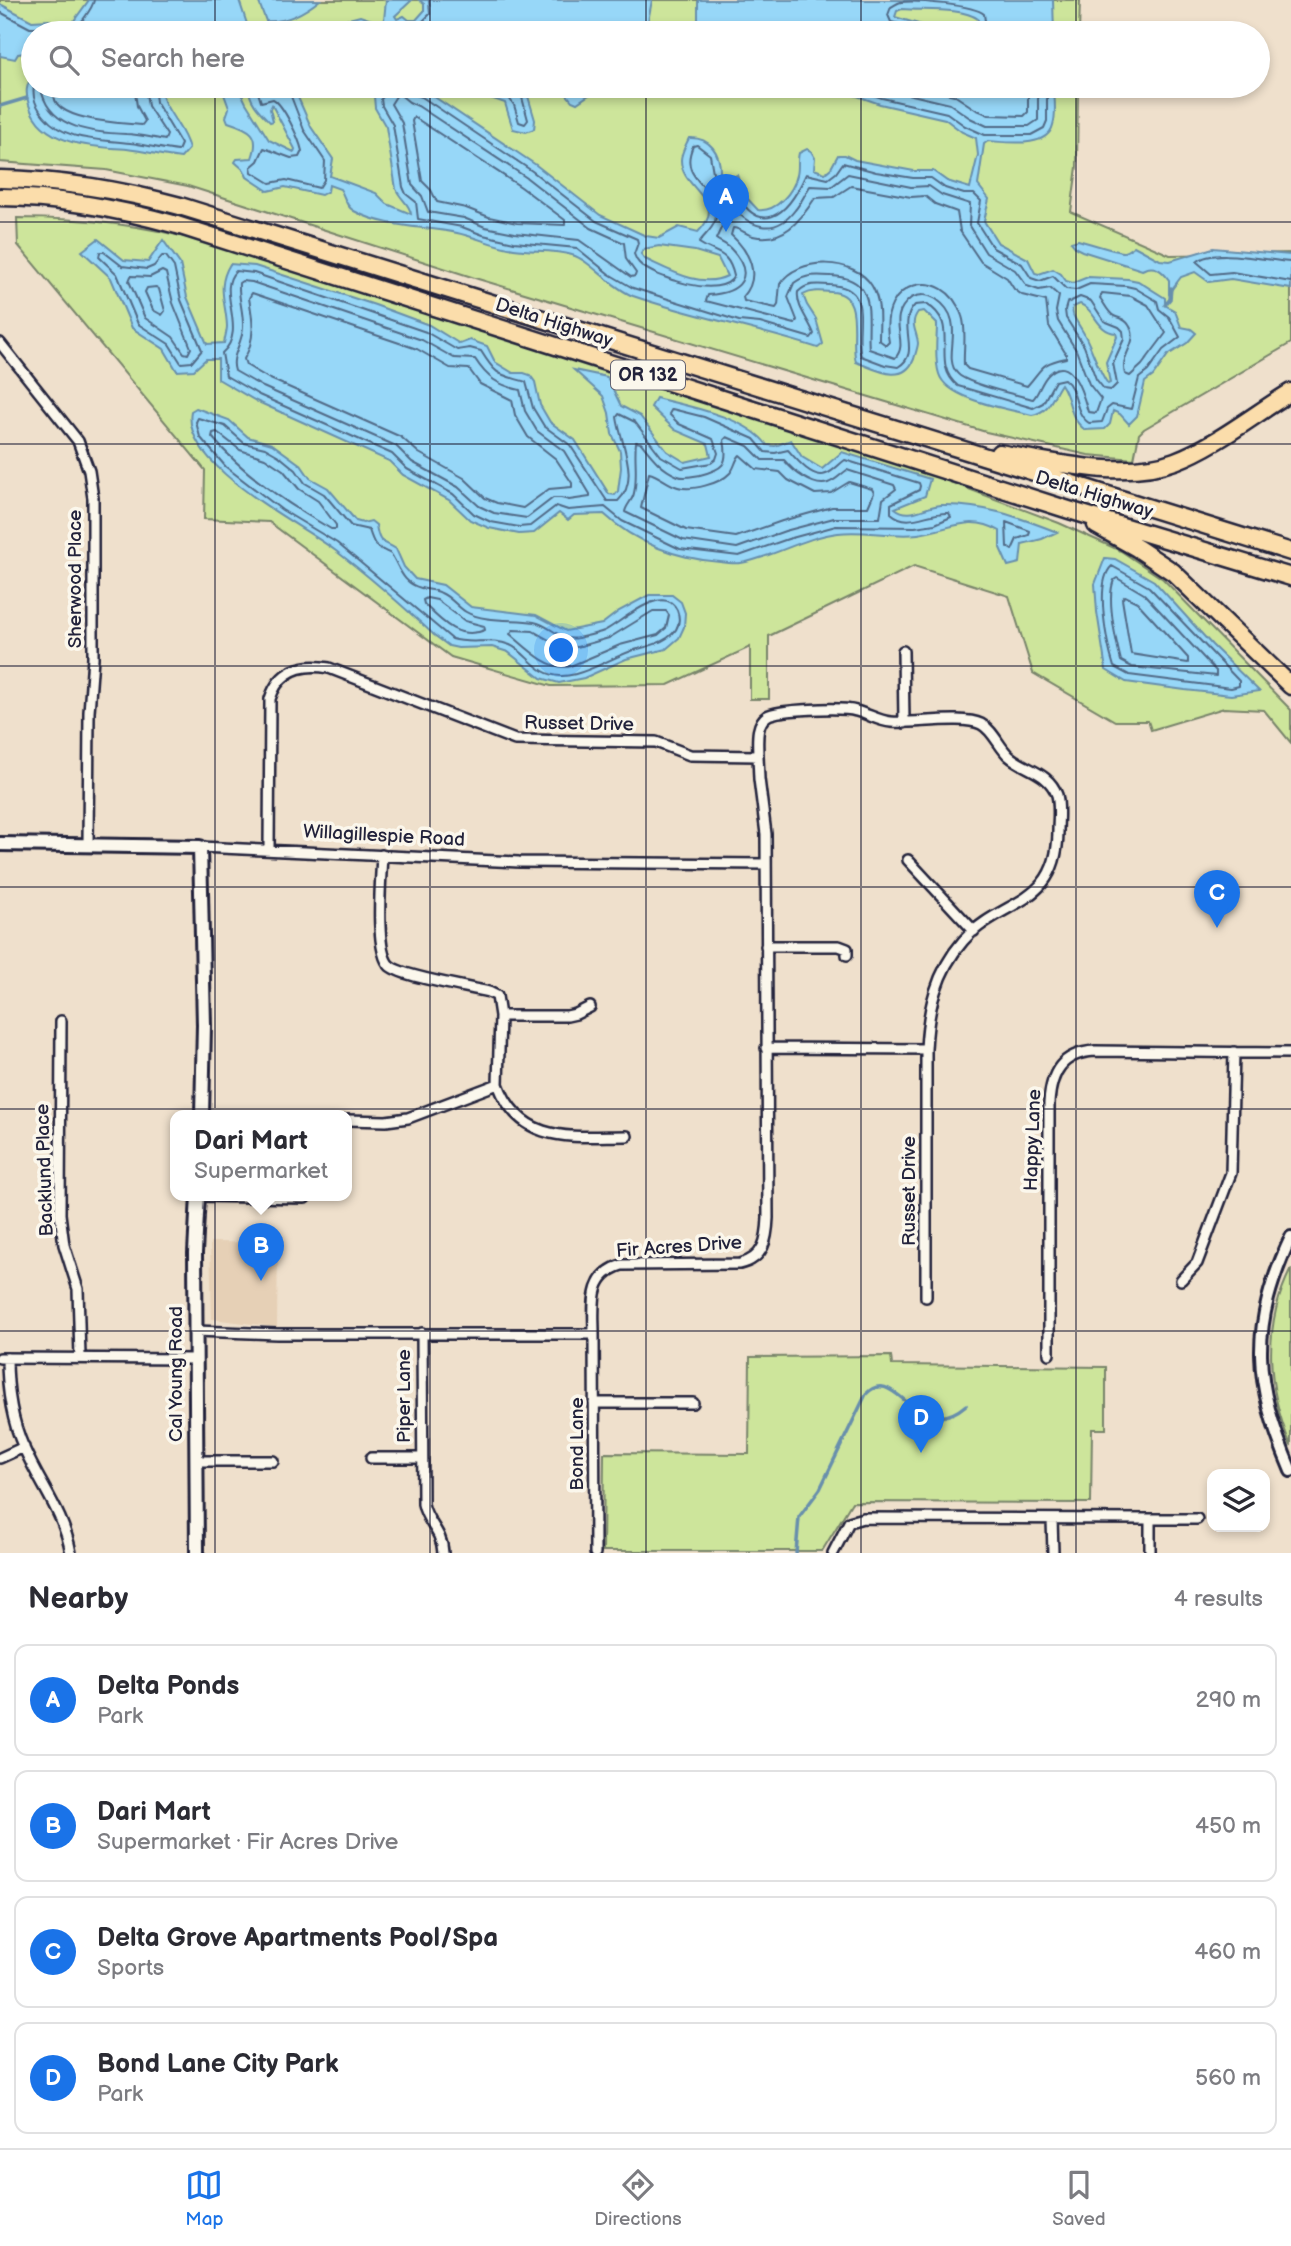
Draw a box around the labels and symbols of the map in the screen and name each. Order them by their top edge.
pin: A [703,174,749,232]
street label: Delta Highway [492,293,616,353]
road number: OR 132 [611,360,685,390]
street label: Delta Highway [1032,466,1156,524]
street label: Sherwood Place [64,510,87,648]
your location [544,633,578,667]
street label: Russet Drive [524,712,634,736]
street label: Willagillespie Road [302,820,466,852]
pin: C [1194,870,1240,928]
street label: Happy Lane [1020,1089,1046,1191]
street label: Backlund Place [31,1103,59,1237]
street label: Russet Drive [898,1136,921,1246]
pin: B [238,1223,284,1281]
street label: Fir Acres Drive [615,1231,743,1263]
street label: Cal Young Road [165,1306,188,1442]
street label: Piper Lane [393,1349,416,1443]
pin: D [898,1395,944,1453]
street label: Bond Lane [566,1397,589,1491]

